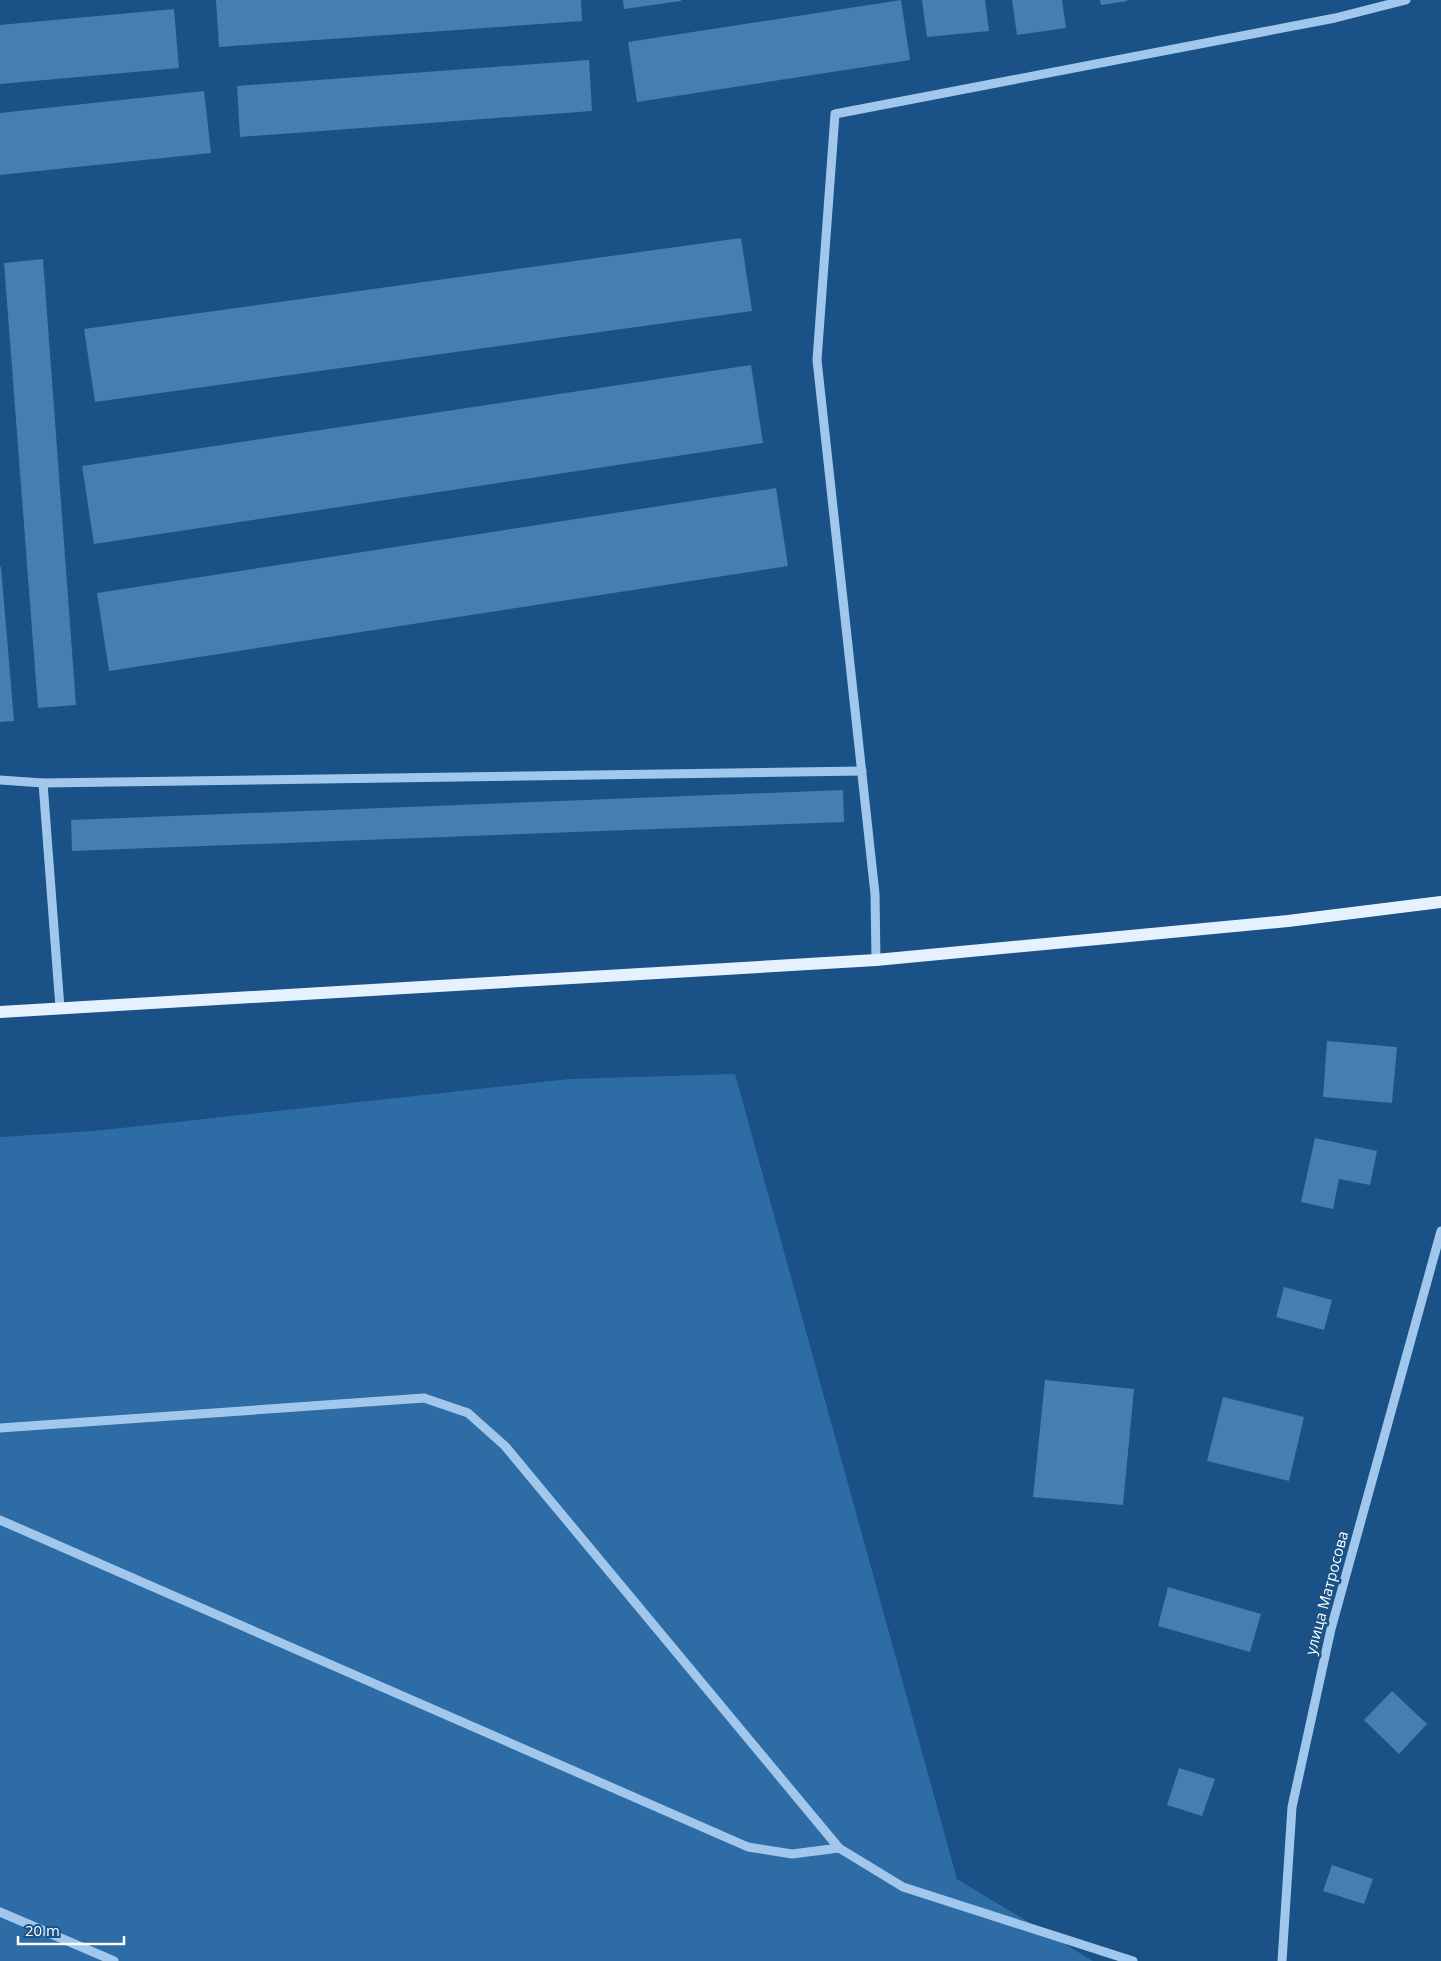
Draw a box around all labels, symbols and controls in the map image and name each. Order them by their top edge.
street label: улица Матросова [1300,1529,1352,1657]
scale bar [18,1914,124,1946]
text: 20 m [25,1920,60,1940]

